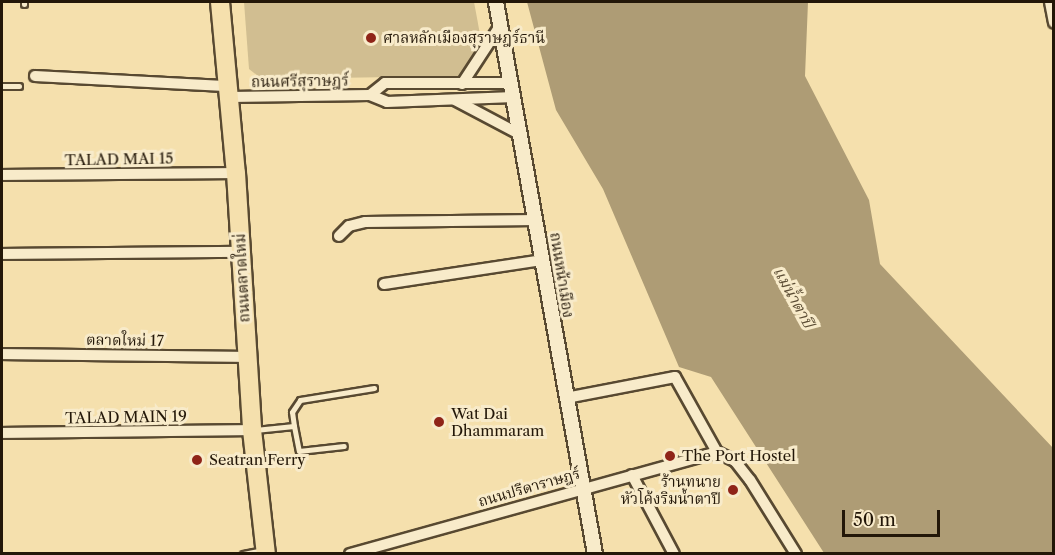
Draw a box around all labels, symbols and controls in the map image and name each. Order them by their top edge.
place label: ศาลหลักเมืองสุราษฎร์ธานี [383,29,545,47]
marker: ศาลหลักเมืองสุราษฎร์ธานี [364,31,378,45]
street label: ถนนศรีสุราษฎร์ [251,71,349,91]
street label: TALAD MAI 15 [65,149,173,169]
street label: ถนนหน้าเมือง [546,231,578,319]
street label: ถนนตลาดใหม่ [231,233,253,323]
water label: แม่น้ำตาปี [769,263,819,331]
street label: ตลาดใหม่ 17 [86,330,164,350]
place label: Wat Dai Dhammaram [451,404,544,439]
street label: TALAD MAIN 19 [65,407,187,427]
marker: Wat Dai Dhammaram [432,415,446,429]
place label: The Port Hostel [682,447,796,465]
marker: The Port Hostel [663,449,677,463]
place label: Seatran Ferry [209,451,306,469]
marker: Seatran Ferry [190,453,204,467]
street label: ถนนปรีดาราษฎร์ [476,464,582,510]
place label: ร้านทนาย หัวโค้งริมน้ำตาปี [621,472,721,507]
marker: ร้านทนาย หัวโค้งริมน้ำตาปี [726,483,740,497]
scale bar [845,498,942,536]
text: 50 m [853,509,896,531]

